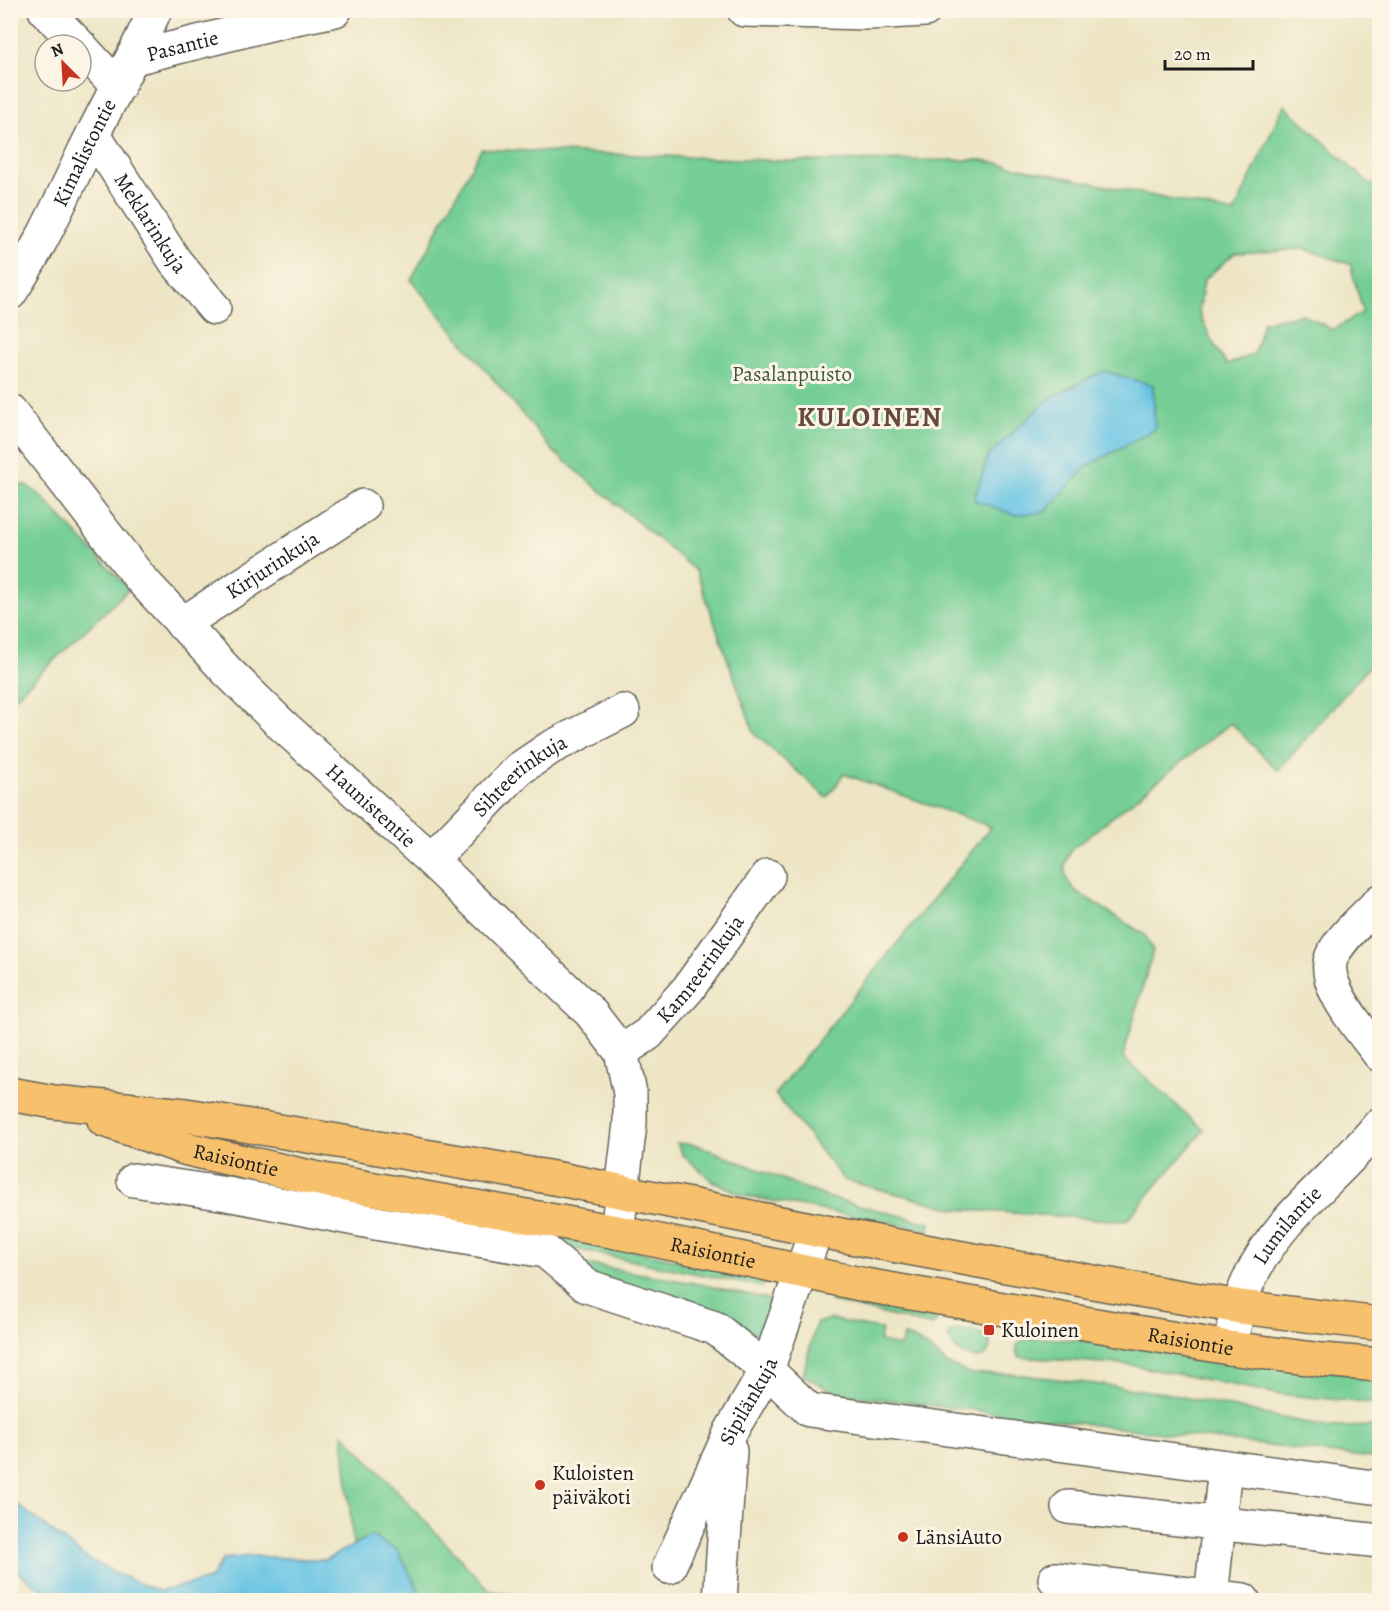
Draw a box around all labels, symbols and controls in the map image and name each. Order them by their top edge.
street label: Pasantie [144,23,221,68]
north arrow [33,33,93,93]
scale bar [1165,33,1254,71]
text: N [48,38,67,63]
text: 20 m [1174,42,1211,66]
street label: Kimalistontie [46,94,123,211]
street label: Meklarinkuja [108,167,194,279]
park label: Pasalanpuisto [732,360,852,388]
district label: KULOINEN [797,399,943,435]
street label: Kirjurinkuja [220,524,325,606]
street label: Sihteerinkuja [466,728,572,823]
street label: Haunistentie [320,757,422,854]
street label: Kamreerinkuja [650,909,750,1029]
street label: Raisiontie [190,1137,281,1183]
street label: Lumilantie [1246,1180,1328,1270]
street label: Raisiontie [667,1230,758,1275]
place label: Kuloinen [1001,1316,1079,1344]
street label: Raisiontie [1145,1320,1236,1363]
marker: Kuloinen [982,1323,996,1337]
street label: Sipilänkuja [712,1354,784,1450]
place label: Kuloisten päiväkoti [552,1459,634,1511]
marker: Kuloisten päiväkoti [533,1478,547,1492]
place label: LänsiAuto [915,1523,1002,1551]
marker: LänsiAuto [896,1530,910,1544]

